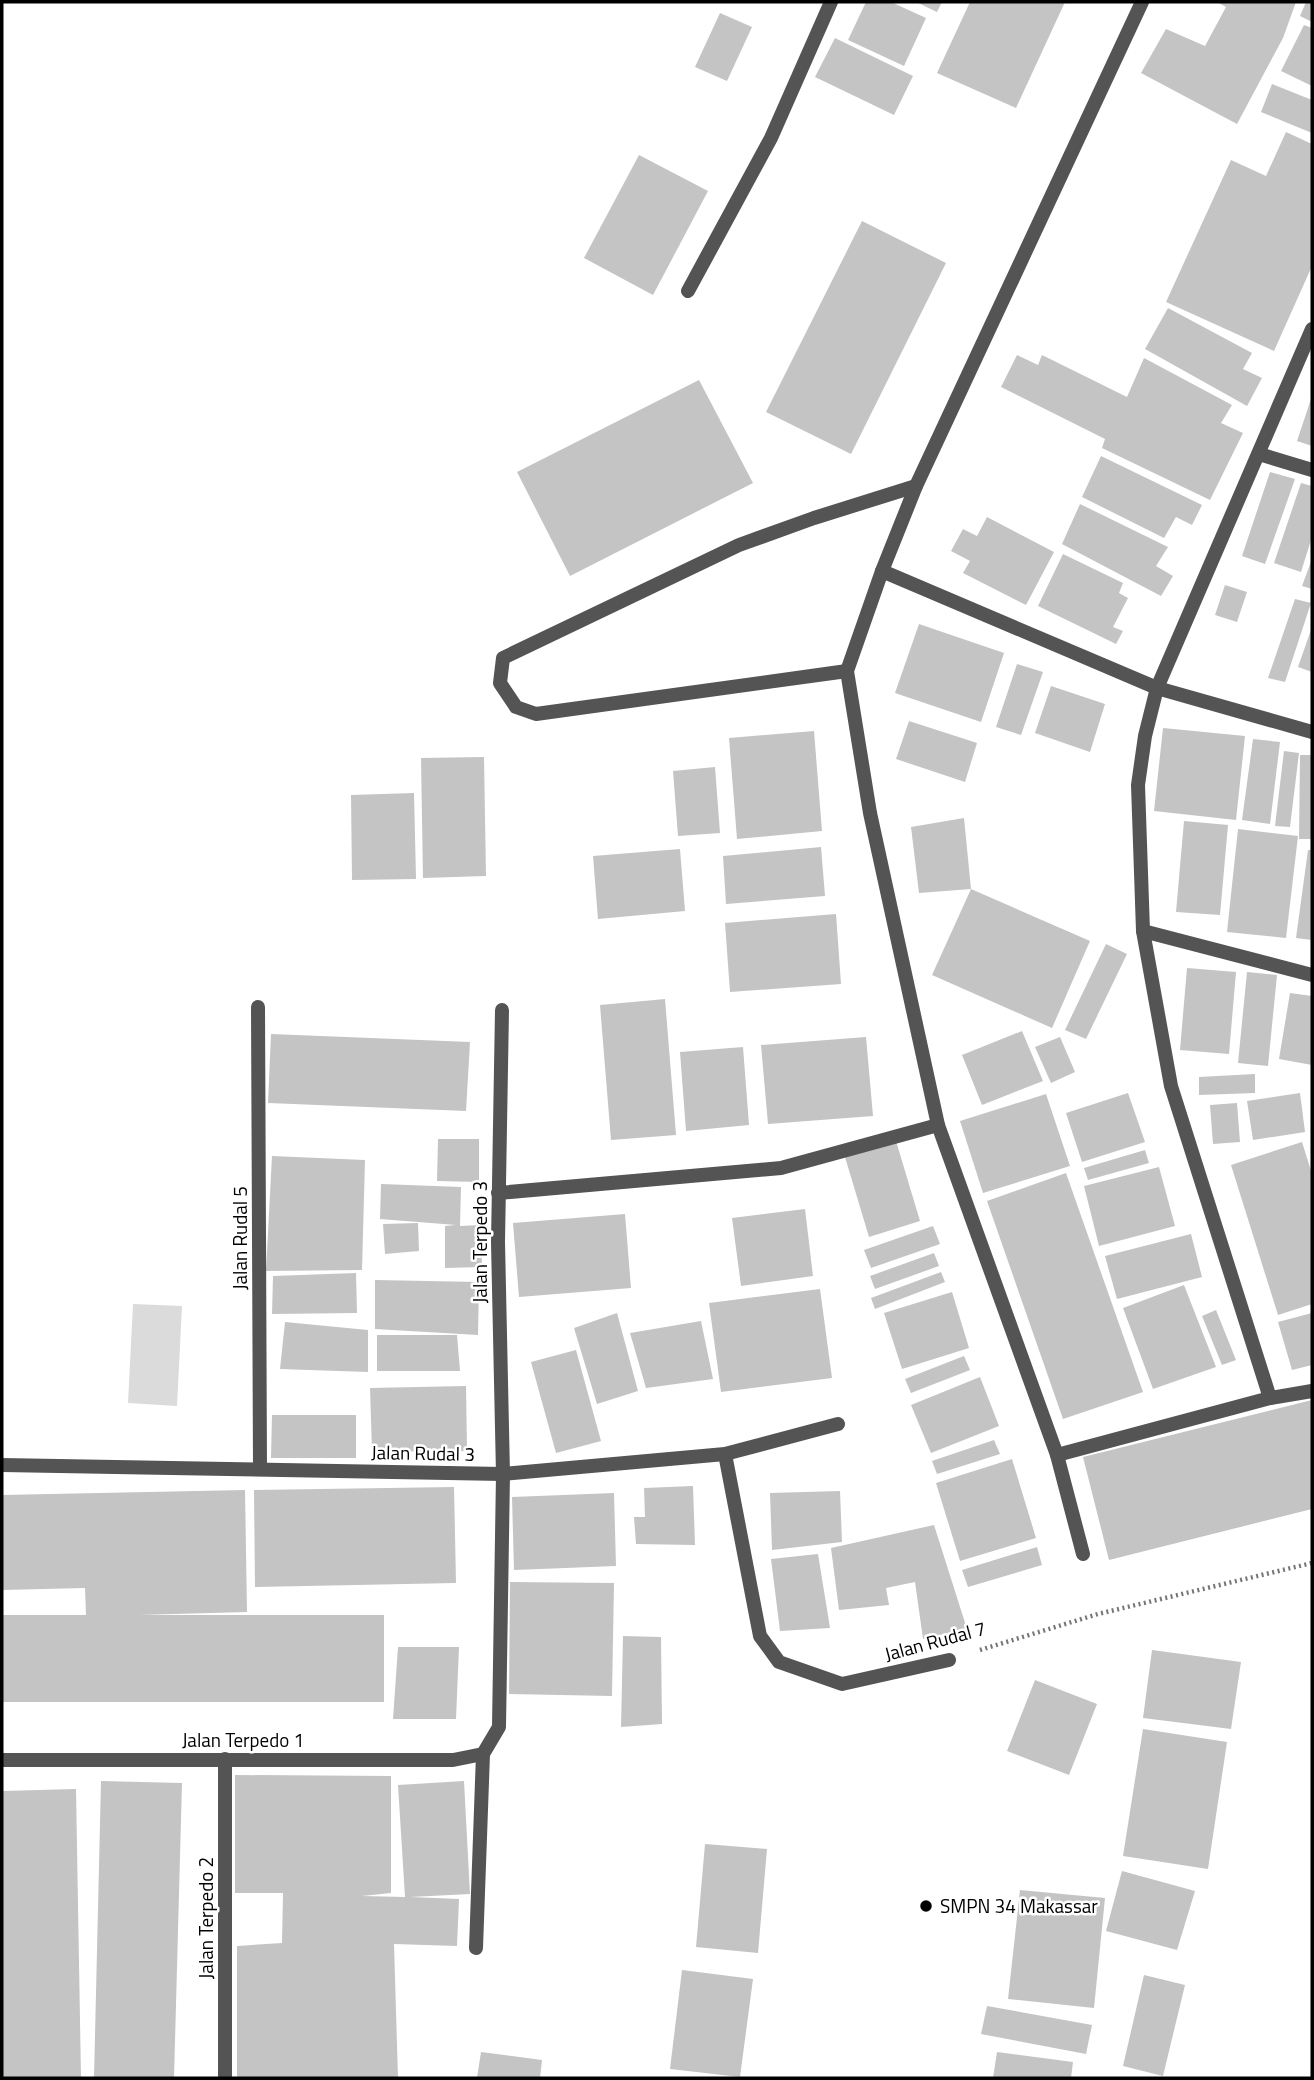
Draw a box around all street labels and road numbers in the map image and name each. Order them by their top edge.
street label: Jalan Terpedo 3 [465,1181,494,1303]
street label: Jalan Rudal 5 [225,1186,254,1290]
street label: Jalan Rudal 3 [371,1437,475,1468]
street label: Jalan Rudal 7 [881,1613,989,1668]
street label: Jalan Terpedo 1 [182,1725,304,1754]
street label: Jalan Terpedo 2 [191,1857,220,1979]

